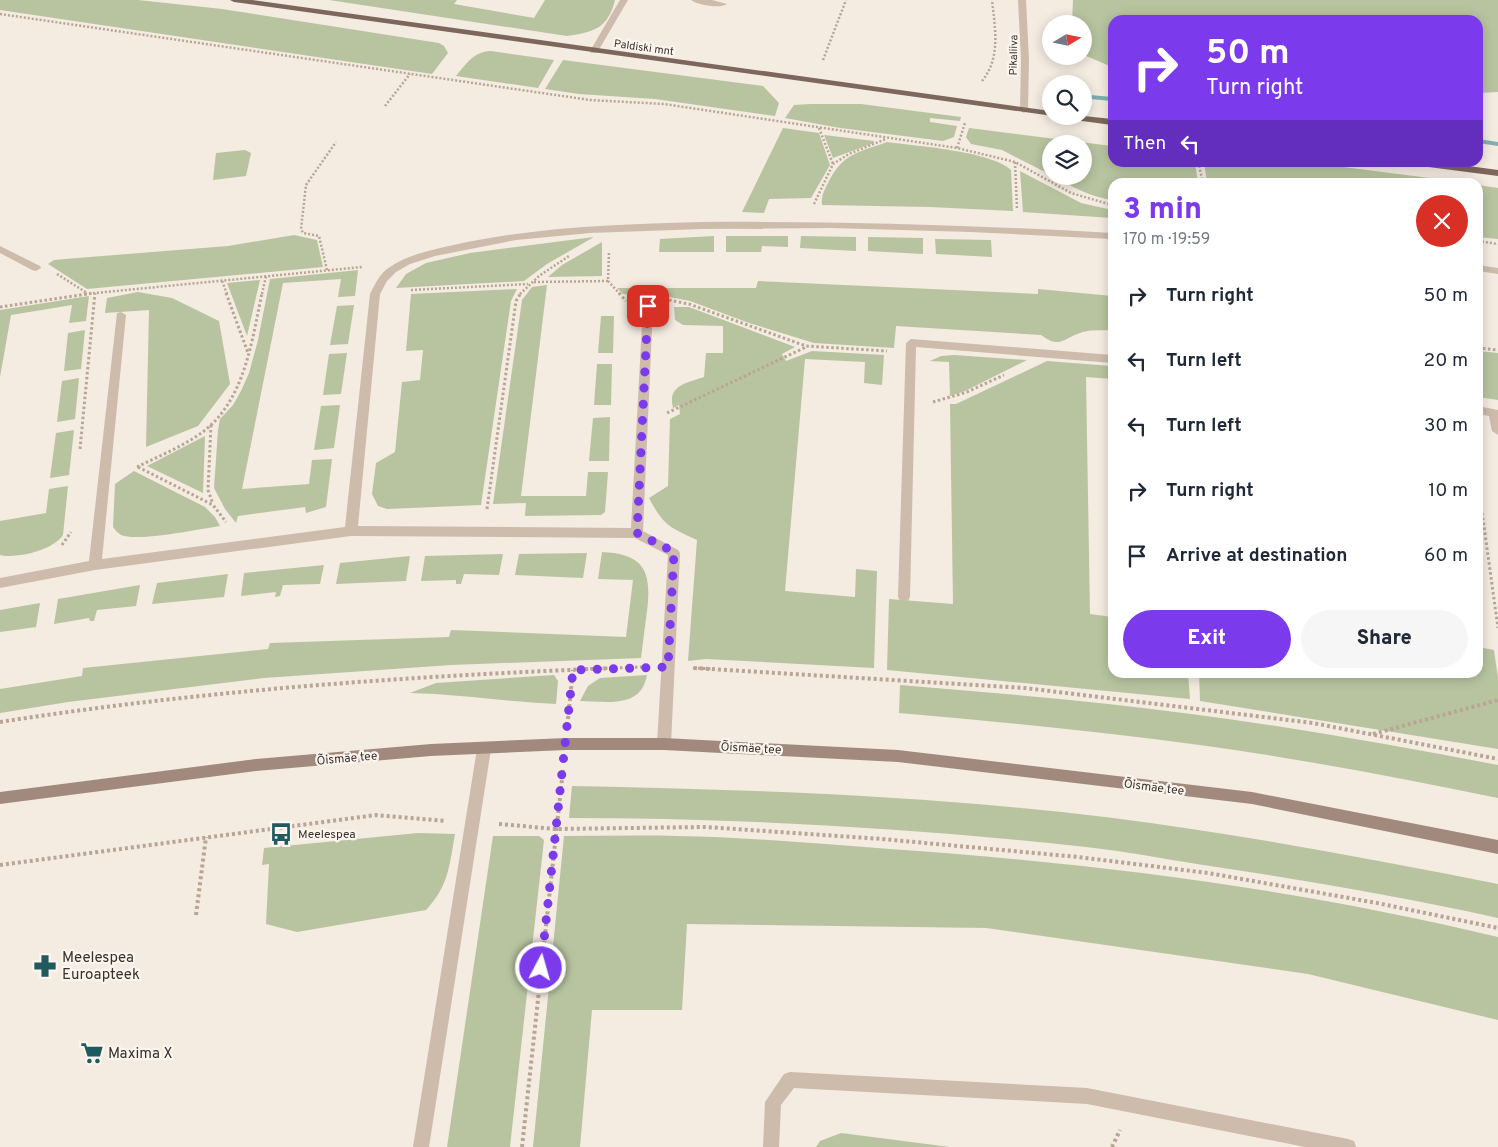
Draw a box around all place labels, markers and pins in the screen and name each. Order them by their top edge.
pin [627,285,669,327]
bus stop icon: Meelespea [268,821,294,847]
place label: Meelespea [298,827,356,843]
place label: Meelespea Euroapteek [62,949,140,985]
pharmacy icon: Meelespea Euroapteek [32,953,58,979]
supermarket icon: Maxima X [79,1040,105,1066]
place label: Maxima X [108,1045,173,1064]

